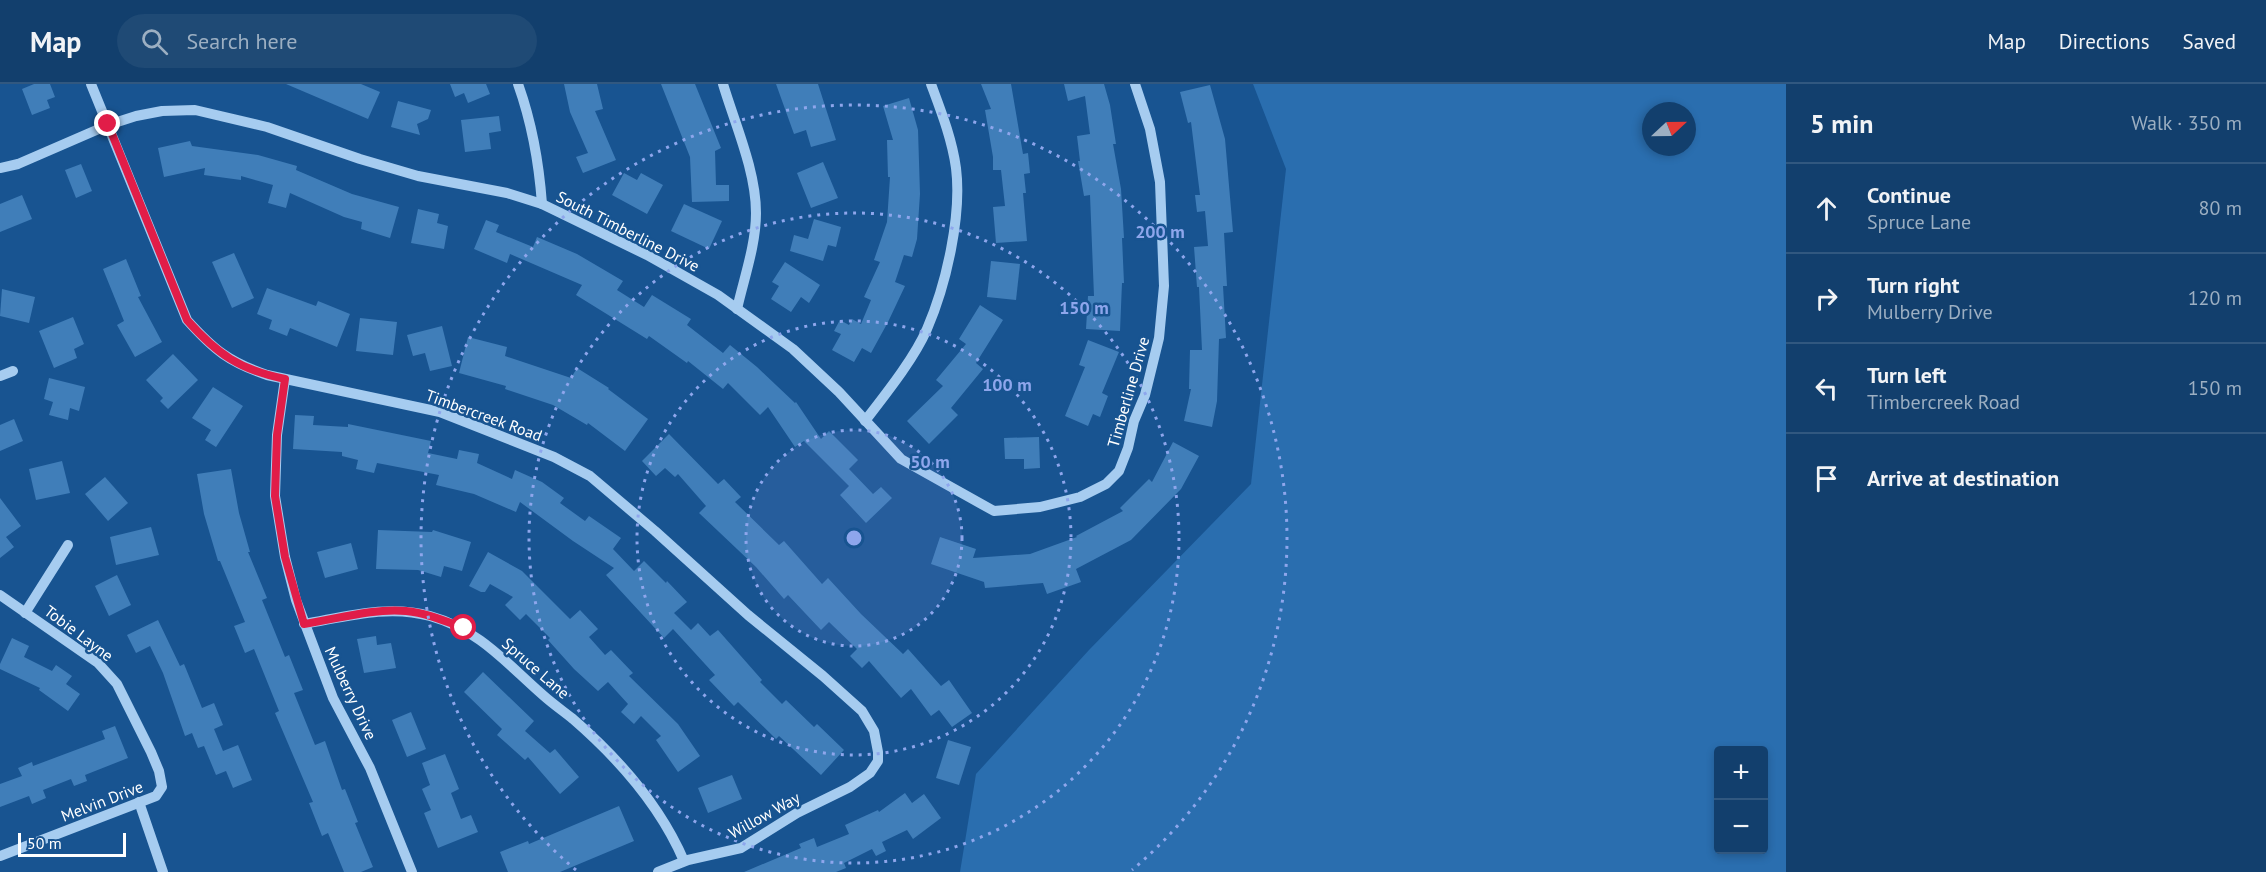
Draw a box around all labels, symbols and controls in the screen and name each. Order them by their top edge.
search box [117,14,537,68]
text: Map [30,23,81,60]
icon: search [138,25,171,58]
text: Search here [186,27,297,55]
text: Map [1987,28,2026,55]
text: Directions [2059,28,2150,55]
text: Saved [2183,28,2236,55]
north arrow [1642,102,1696,156]
text: 5 min [1810,107,1873,140]
route end [94,110,120,136]
text: Walk · 350 m [2131,110,2242,136]
text: Continue [1867,181,1951,209]
street label: South Timberline Drive [553,186,703,276]
icon: ahead [1810,192,1843,225]
text: 80 m [2199,195,2242,221]
text: Spruce Lane [1867,209,1971,235]
text: 200 m [1135,220,1185,243]
text: Turn right [1867,271,1959,299]
icon: right [1810,282,1843,315]
text: 120 m [2188,285,2242,311]
text: 150 m [1059,296,1109,319]
text: Mulberry Drive [1867,299,1993,325]
street label: Timberline Drive [1103,334,1153,450]
text: Turn left [1867,361,1947,389]
icon: left [1810,372,1843,405]
text: 100 m [982,373,1032,396]
text: 150 m [2188,375,2242,401]
street label: Timbercreek Road [423,385,545,445]
text: Timbercreek Road [1867,389,2020,415]
text: 50 m [910,450,950,473]
icon: arrive [1810,462,1843,495]
text: Arrive at destination [1867,464,2059,492]
centre of rings [844,528,864,548]
street label: Tobie Layne [41,601,117,665]
route start [450,614,476,640]
street label: Spruce Lane [498,633,574,703]
street label: Mulberry Drive [321,643,381,743]
map controls [1714,746,1768,854]
button: + [1714,746,1768,800]
street label: Melvin Drive [58,776,146,826]
street label: Willow Way [725,787,804,843]
button: − [1714,800,1768,854]
scale bar [18,830,126,858]
text: 50 m [27,833,62,853]

